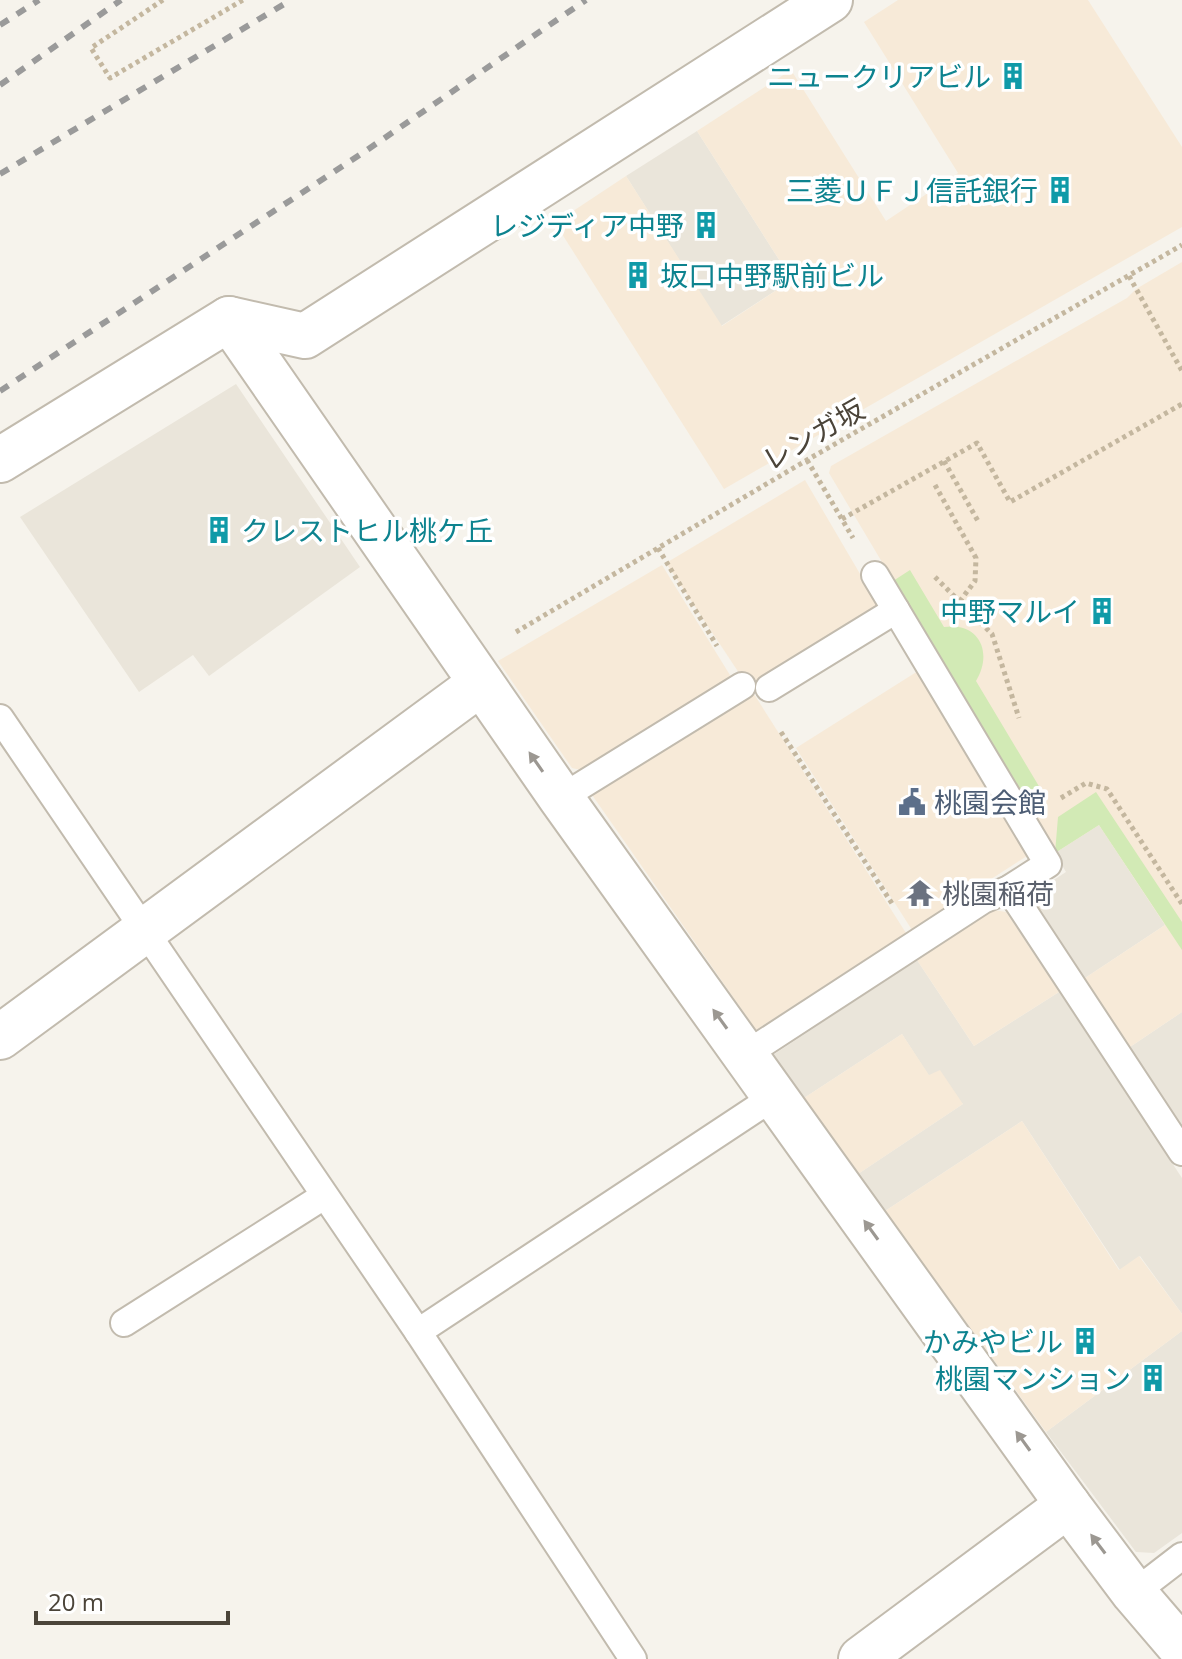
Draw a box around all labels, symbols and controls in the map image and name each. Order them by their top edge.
place label: ニュークリアビル [767,57,991,95]
building icon: ニュークリアビル [998,61,1028,91]
place label: 三菱ＵＦＪ信託銀行 [786,171,1038,209]
building icon: 三菱ＵＦＪ信託銀行 [1045,175,1075,205]
place label: レジディア中野 [490,206,684,244]
building icon: レジディア中野 [691,210,721,240]
place label: 坂口中野駅前ビル [660,256,884,294]
building icon: 坂口中野駅前ビル [623,260,653,290]
street label: レンガ坂 [755,390,871,478]
place label: クレストヒル桃ケ丘 [241,511,493,549]
building icon: クレストヒル桃ケ丘 [204,515,234,545]
place label: 中野マルイ [940,592,1080,630]
building icon: 中野マルイ [1087,596,1117,626]
one-way arrow [529,751,544,772]
place label: 桃園会館 [934,783,1046,821]
public building icon: 桃園会館 [897,787,927,817]
place label: 桃園稲荷 [942,874,1054,912]
temple icon: 桃園稲荷 [905,878,935,908]
one-way arrow [712,1008,728,1029]
one-way arrow [864,1220,879,1241]
place label: かみやビル [923,1322,1063,1360]
building icon: かみやビル [1070,1326,1100,1356]
place label: 桃園マンション [935,1359,1131,1397]
building icon: 桃園マンション [1138,1363,1168,1393]
one-way arrow [1016,1431,1031,1452]
one-way arrow [1091,1534,1107,1554]
scale bar [36,1575,228,1625]
text: 20 m [48,1585,104,1618]

